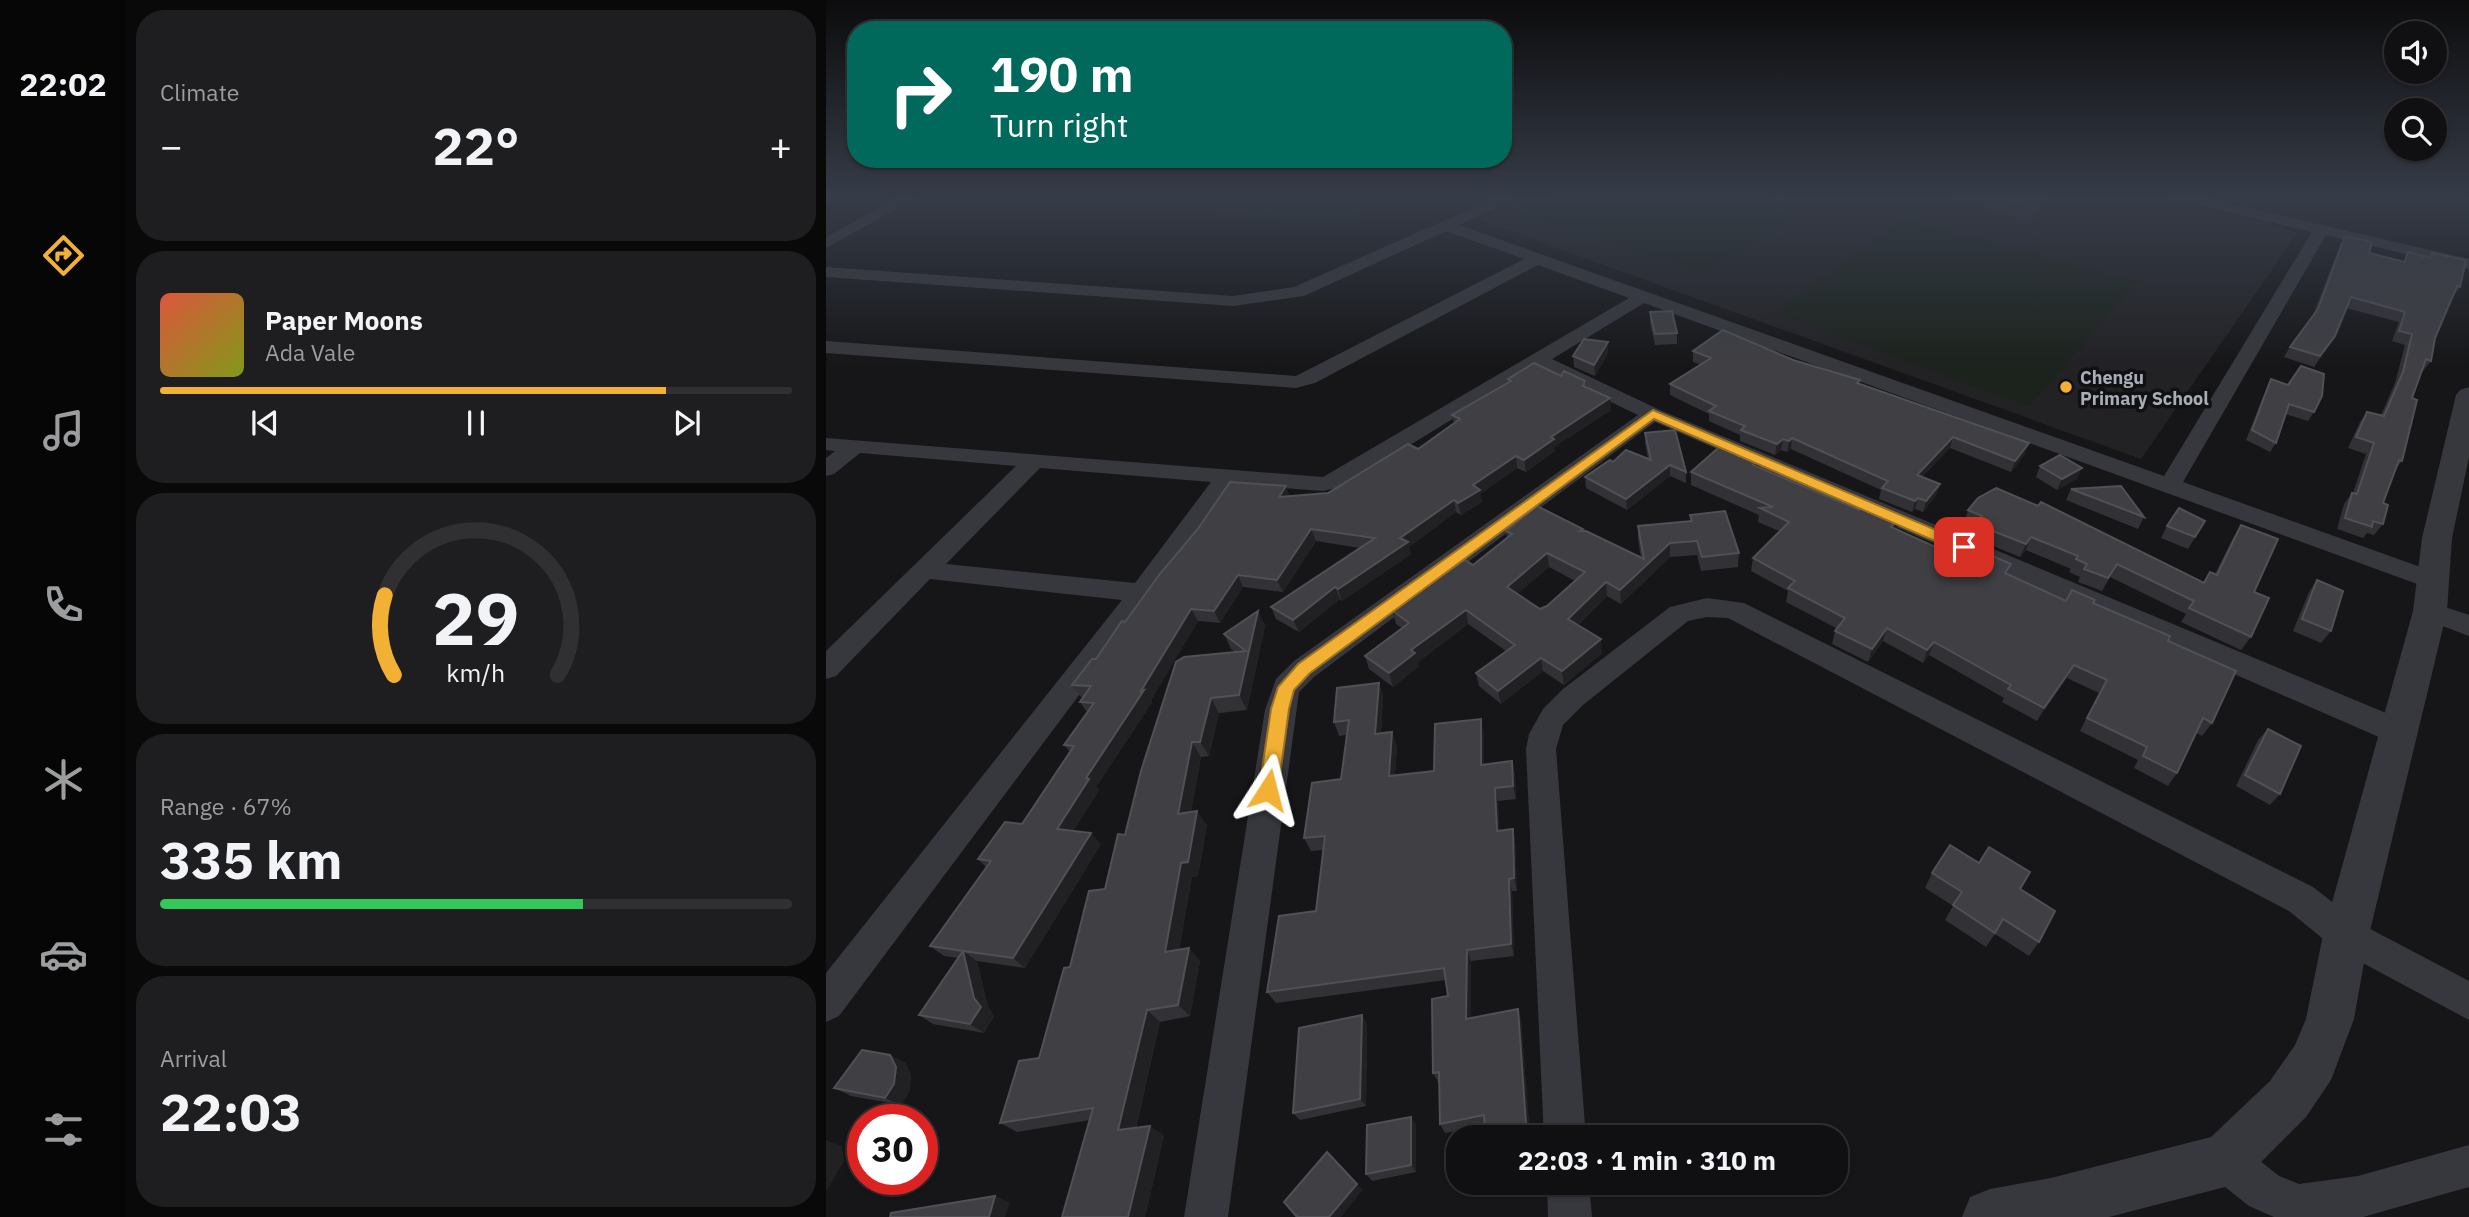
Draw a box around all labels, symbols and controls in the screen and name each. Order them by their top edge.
map controls [2384,21,2447,161]
button: sound [2384,21,2447,84]
text: 190 m [990,42,1134,105]
icon: right [875,49,966,140]
text: 22:02 [19,63,107,105]
text: Climate [160,77,239,107]
button: search [2384,98,2447,161]
text: Turn right [990,104,1128,146]
text: 22° [433,112,519,179]
text: − [160,121,183,170]
text: + [769,121,792,170]
icon: directions [39,231,88,280]
text: Paper Moons [265,303,423,337]
text: Ada Vale [265,337,355,367]
place label: Chengu Primary School [2080,366,2209,410]
marker: Chengu Primary School [2058,379,2074,395]
icon: previous [246,404,284,442]
icon: pause [457,404,495,442]
icon: next [668,404,706,442]
icon: music [39,406,88,455]
pin [1934,517,1994,577]
icon: arrive [1945,528,1983,566]
text: 29 [432,570,520,665]
icon: phone [39,580,88,629]
text: km/h [447,655,505,688]
position arrow [1231,753,1305,827]
icon: climate [39,755,88,804]
text: Range · 67% [160,791,292,821]
text: 335 km [160,826,342,893]
icon: car [39,930,88,979]
text: Arrival [160,1043,227,1073]
text: 22:03 [160,1078,302,1145]
speed limit sign: 30 [847,1104,938,1195]
icon: filters [39,1105,88,1154]
text: 22:03 · 1 min · 310 m [1518,1143,1776,1177]

